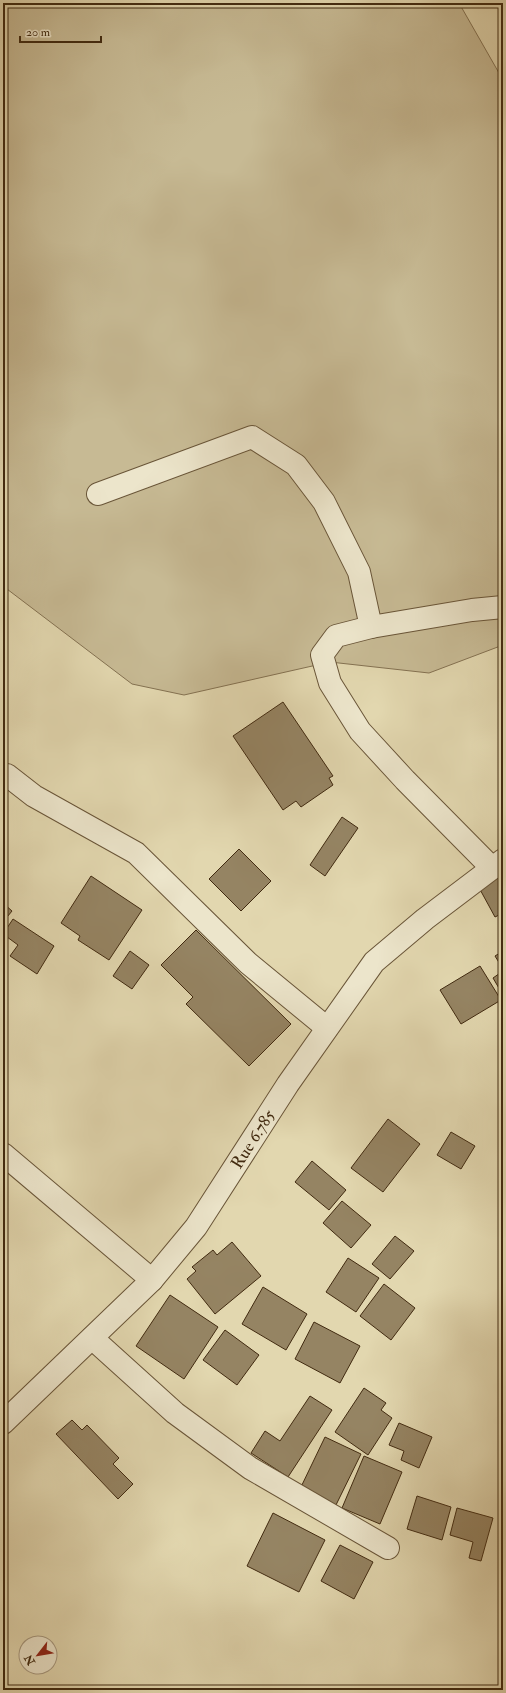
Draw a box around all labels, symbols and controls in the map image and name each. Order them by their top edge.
scale bar [20,18,101,44]
text: 20 m [26,25,51,40]
street label: Rue 6.785 [226,1105,280,1173]
north arrow [18,1635,58,1675]
text: N [21,1651,38,1668]

